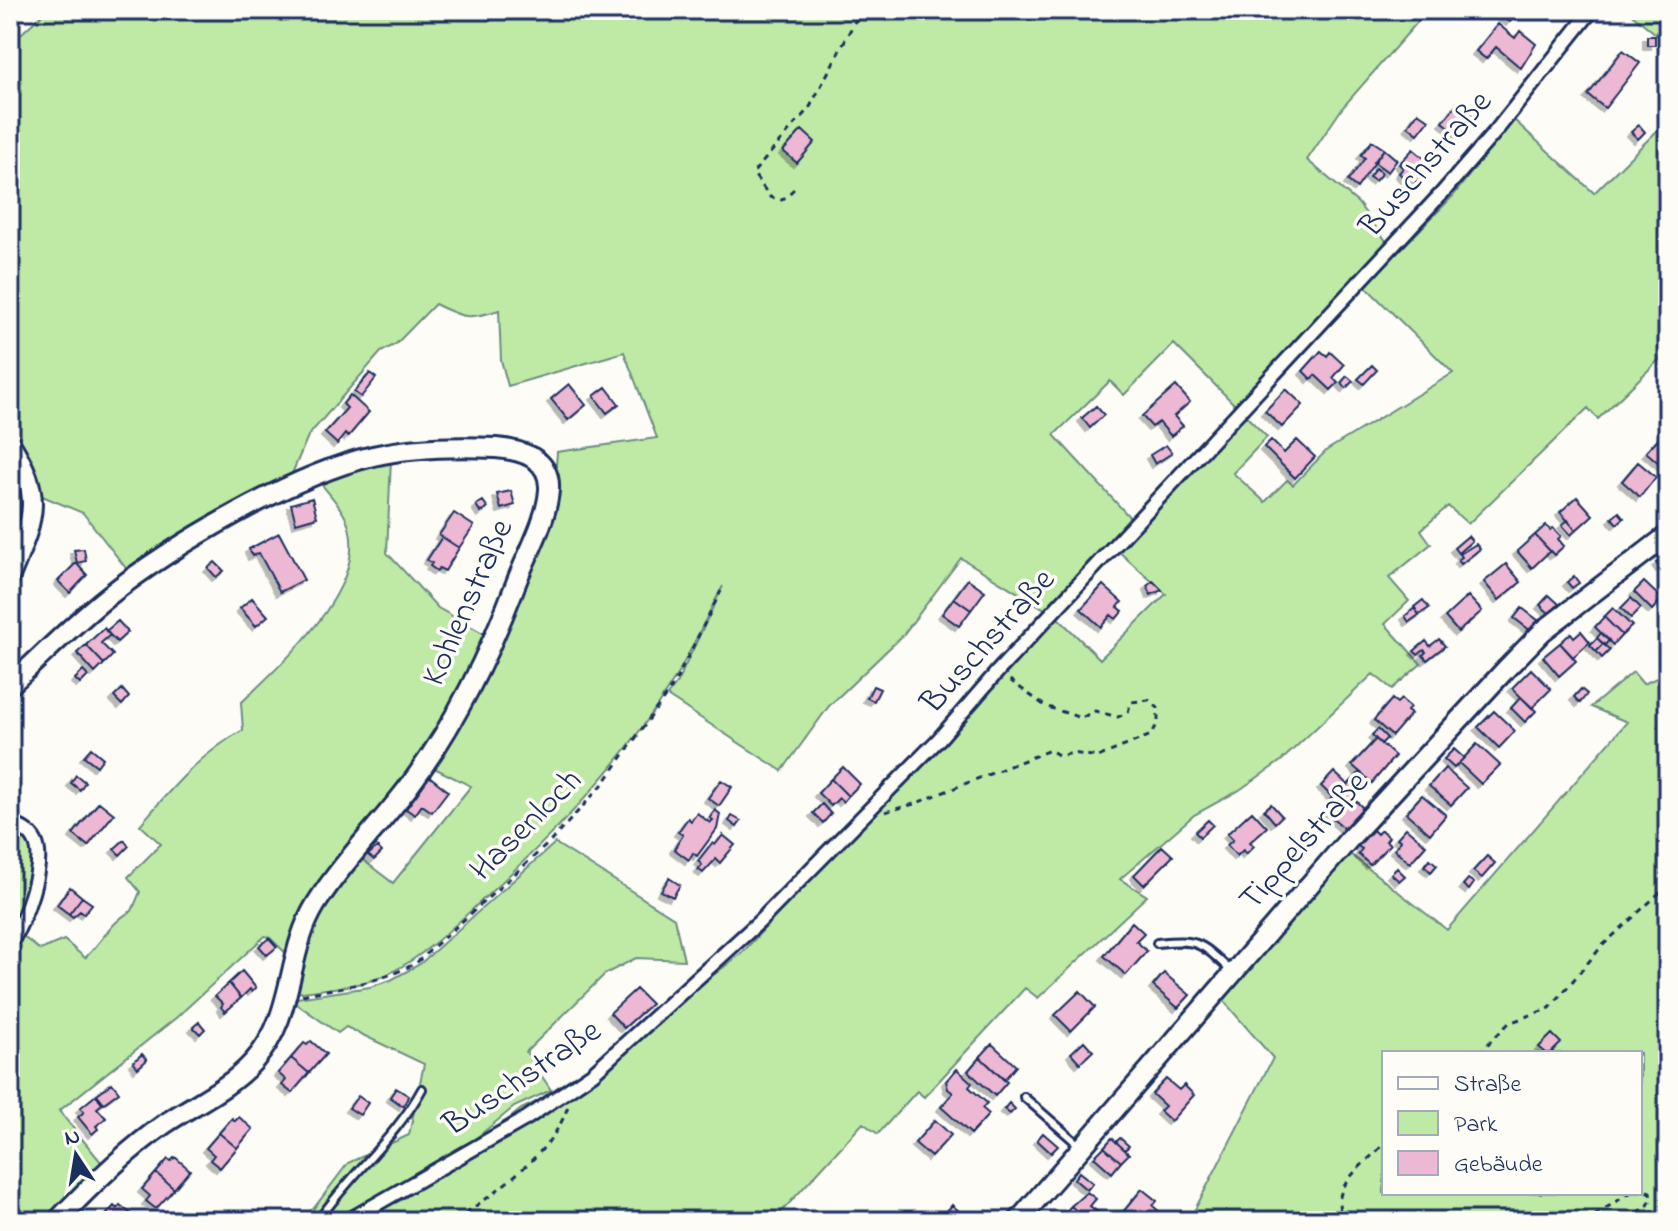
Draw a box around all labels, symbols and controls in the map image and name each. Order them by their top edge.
street label: Buschstraße [1348,80,1506,251]
street label: Kohlenstraße [410,511,528,694]
street label: Buschstraße [909,557,1069,727]
street label: Hasenloch [459,758,595,894]
street label: Tippelstraße [1228,760,1382,923]
street label: Buschstraße [433,1007,613,1151]
legend [1382,1051,1642,1195]
text: Straße [1454,1068,1521,1103]
text: Park [1454,1108,1498,1143]
north arrow [36,1115,116,1195]
text: N [62,1121,83,1156]
text: Gebäude [1454,1148,1543,1183]

